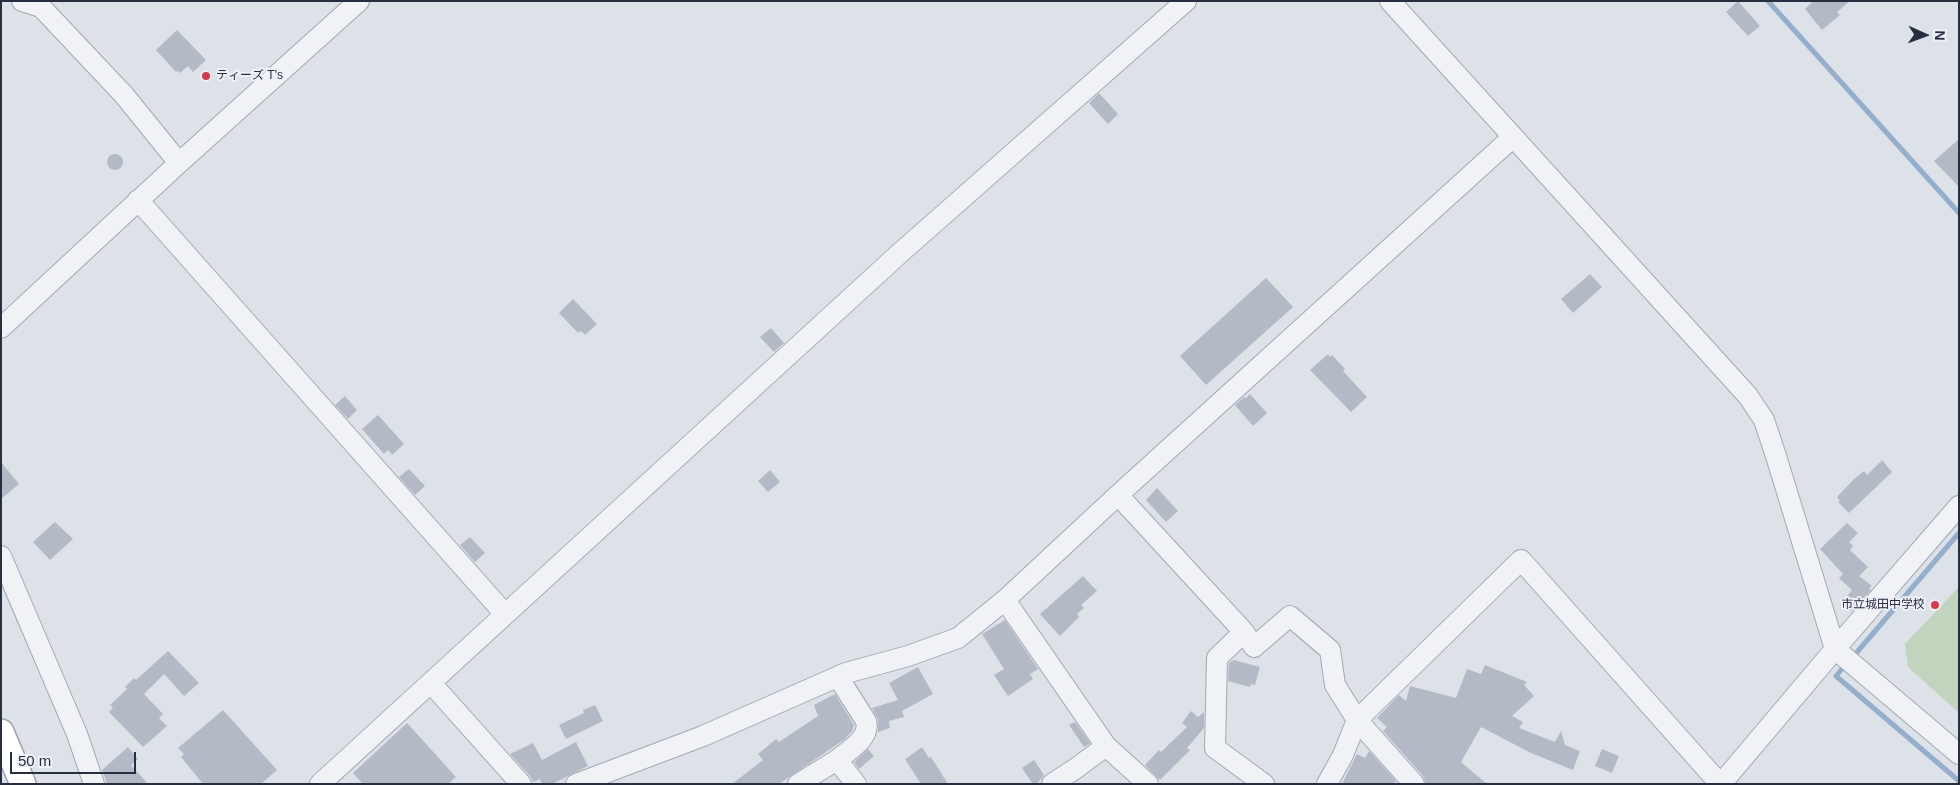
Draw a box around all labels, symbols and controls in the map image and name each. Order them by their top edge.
north arrow [1900,10,1950,60]
text: N [1932,30,1948,41]
place label: ティーズ T's [216,69,283,83]
marker: ティーズ T's [200,70,212,82]
place label: 市立城田中学校 [1841,598,1925,612]
marker: 市立城田中学校 [1929,599,1941,611]
scale bar [12,742,139,774]
text: 50 m [18,752,51,769]

